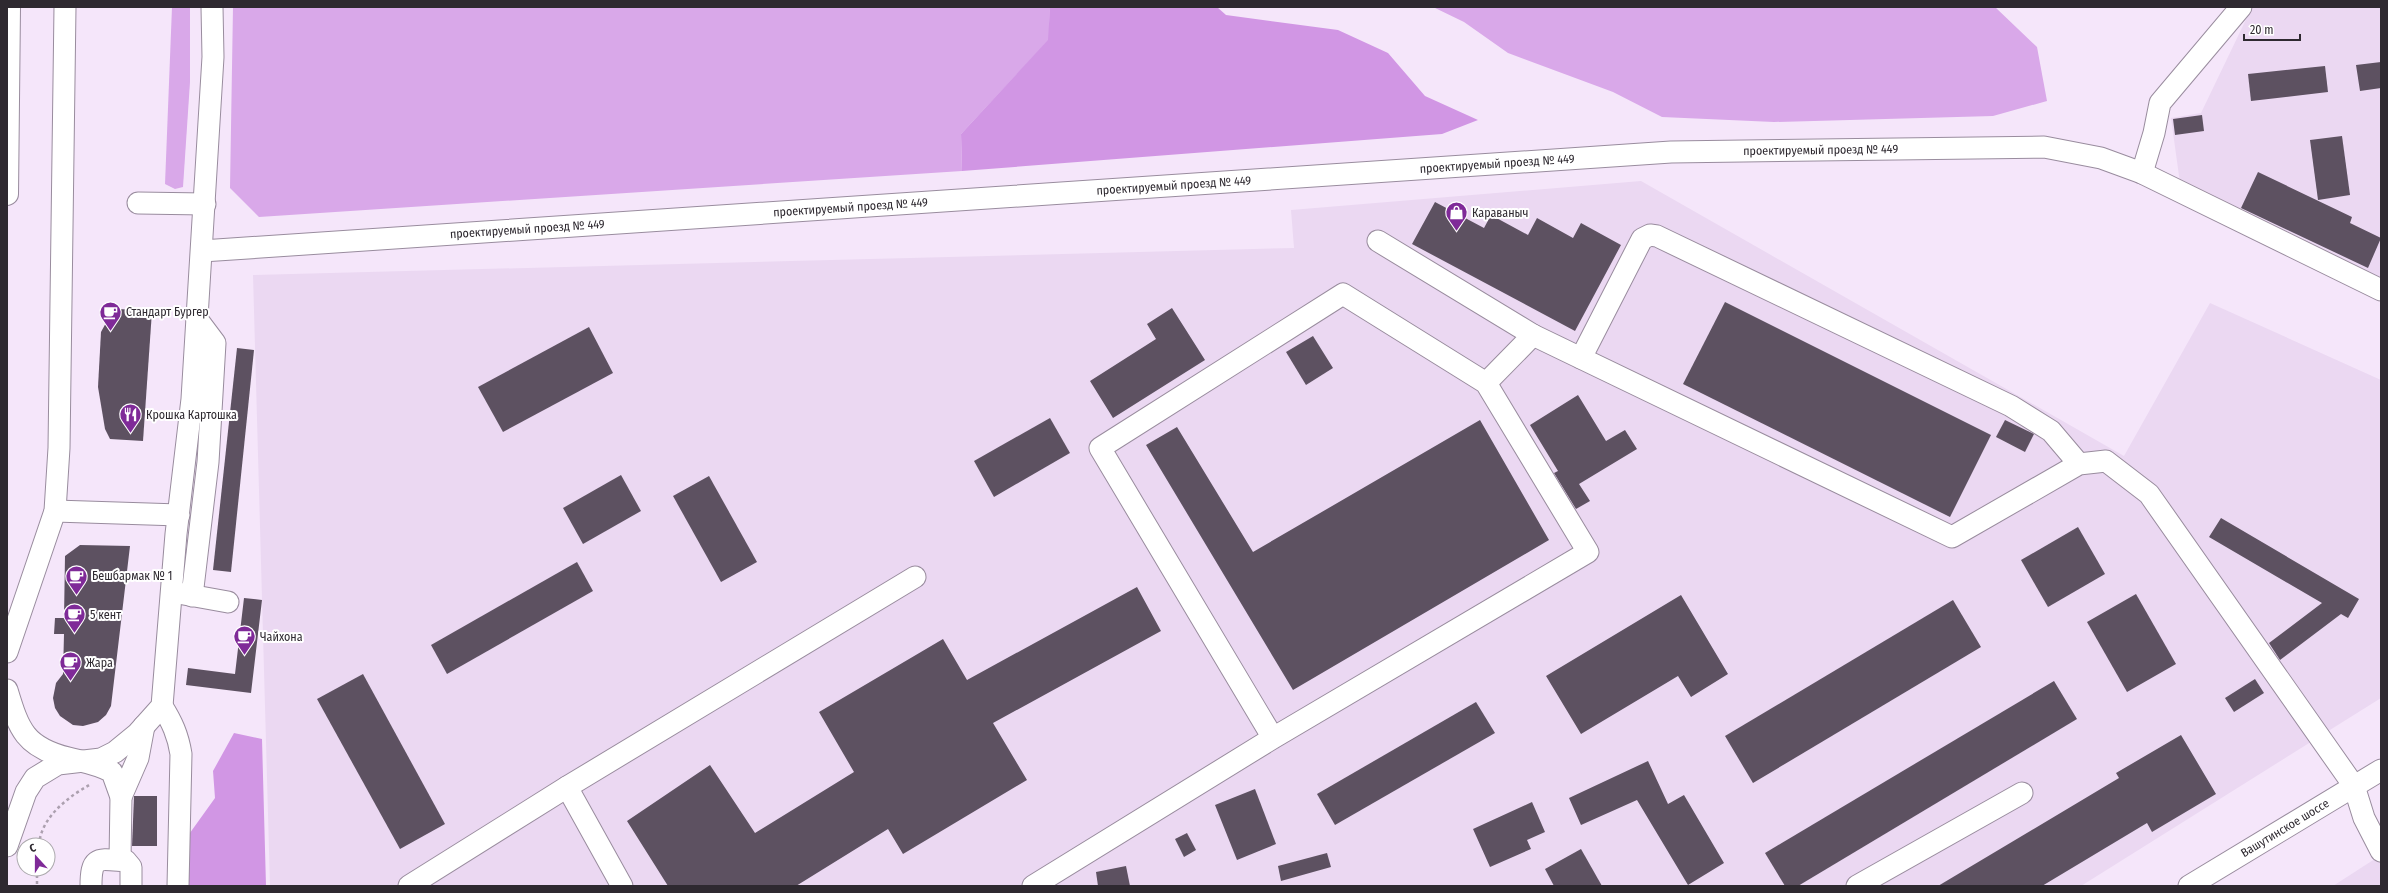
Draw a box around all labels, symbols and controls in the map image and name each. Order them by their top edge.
scale bar [2244,16,2300,42]
text: 20 m [2250,23,2274,37]
street label: проектируемый проезд № 449 [1743,142,1898,158]
street label: проектируемый проезд № 449 [1419,152,1575,176]
street label: проектируемый проезд № 449 [1096,173,1252,198]
street label: проектируемый проезд № 449 [773,195,929,219]
shop icon: Караваныч [1444,200,1470,233]
place label: Караваныч [1472,206,1528,220]
street label: проектируемый проезд № 449 [449,217,605,241]
cafe icon: Стандарт Бургер [98,299,124,332]
place label: Стандарт Бургер [126,305,209,319]
restaurant icon: Крошка Картошка [118,402,144,435]
place label: Крошка Картошка [146,408,237,422]
cafe icon: Бешбармак № 1 [64,563,90,596]
place label: Бешбармак № 1 [92,569,172,583]
cafe icon: 5 кент [61,602,87,635]
place label: 5 кент [90,608,121,622]
cafe icon: Чайхона [231,624,257,657]
place label: Чайхона [260,630,303,644]
cafe icon: Жара [57,650,83,683]
place label: Жара [86,656,113,670]
street label: Вашутинское шоссе [2238,796,2332,860]
north arrow [16,837,56,877]
text: С [28,841,38,855]

